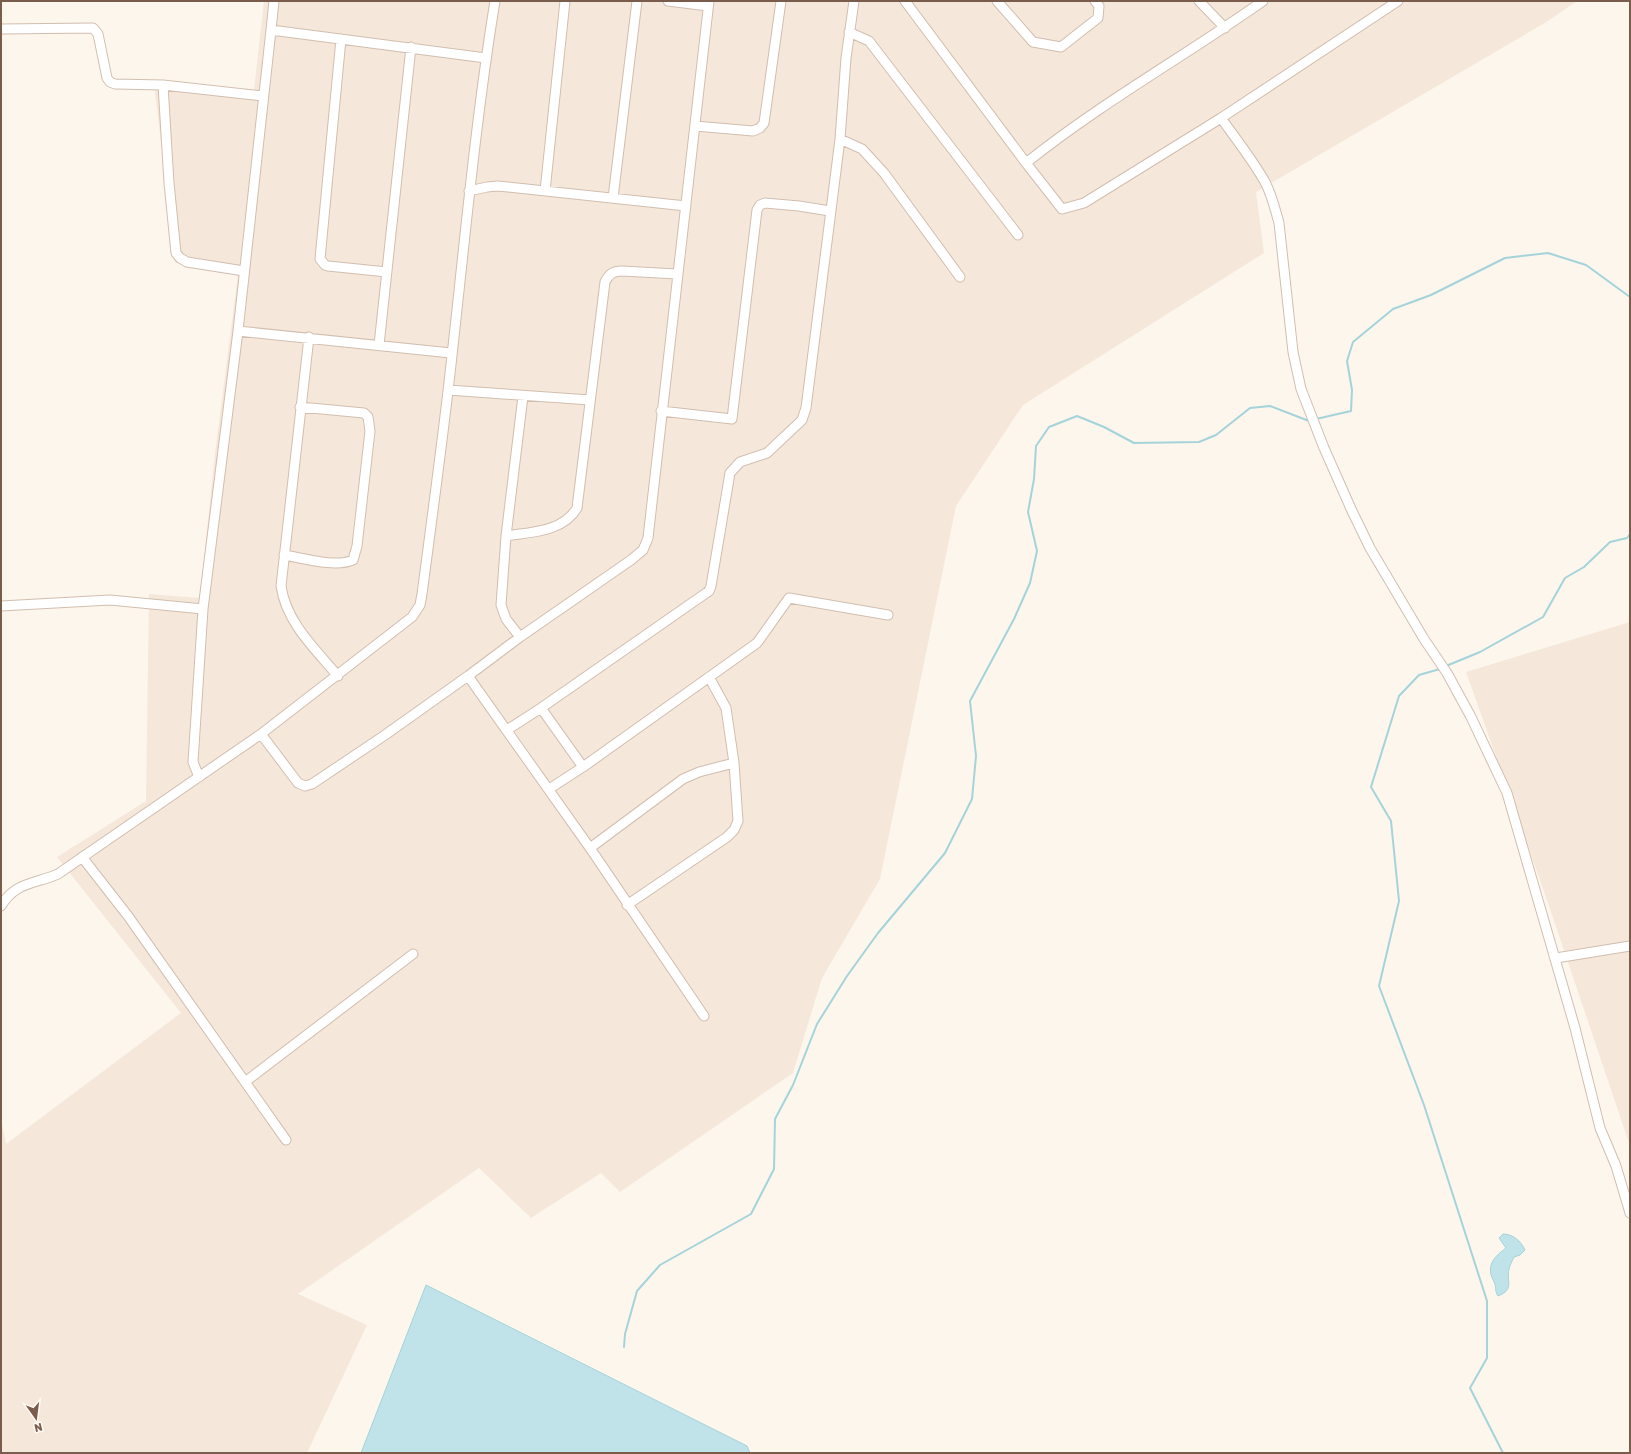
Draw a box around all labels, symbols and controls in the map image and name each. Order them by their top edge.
north arrow [16,1398,56,1438]
text: N [33,1420,44,1435]

